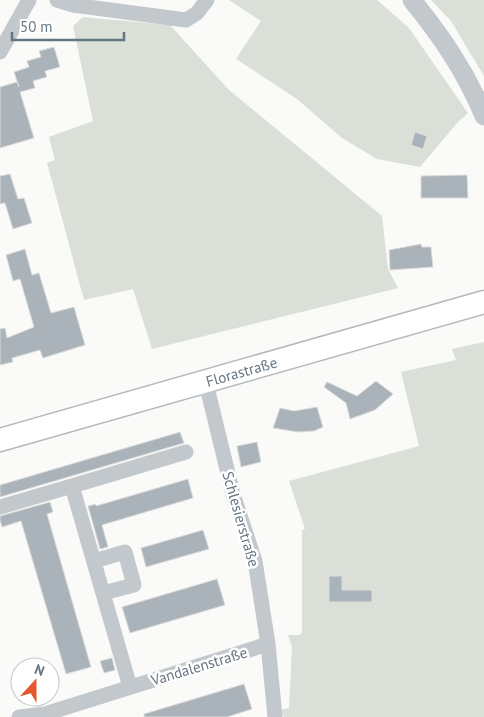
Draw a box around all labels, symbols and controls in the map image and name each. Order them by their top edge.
scale bar [12,10,125,42]
text: 50 m [20,17,53,36]
street label: Florastraße [204,352,279,390]
street label: Schlesierstraße [218,469,264,569]
street label: Vandalenstraße [148,642,249,690]
north arrow [10,657,60,707]
text: N [32,660,47,680]

